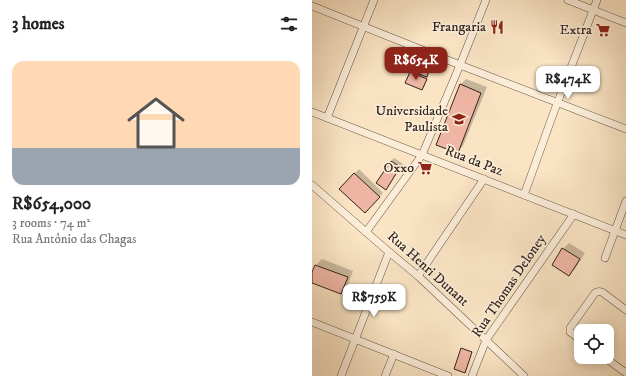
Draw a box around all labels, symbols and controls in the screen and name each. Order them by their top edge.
text: 3 homes [12,13,65,35]
icon: filters [278,13,300,35]
place label: Frangaria [432,18,486,36]
restaurant icon: Frangaria [489,19,505,35]
place label: Extra [560,21,592,39]
supermarket icon: Extra [595,22,611,38]
pin: R$654K [383,47,449,81]
text: R$654K [394,52,438,68]
pin: R$474K [535,66,601,100]
text: R$474K [545,71,591,87]
icon: home [120,87,192,159]
place label: Universidade Paulista [375,102,448,136]
school or university icon: Universidade Paulista [451,111,467,127]
street label: Rua da Paz [442,142,506,180]
place label: Oxxo [384,159,414,177]
supermarket icon: Oxxo [417,160,433,176]
text: R$654,000 [12,193,91,215]
text: 3 rooms · 74 m² [12,215,90,231]
street label: Rua Henri Dunant [383,228,473,311]
text: Rua Antônio das Chagas [12,231,136,247]
street label: Rua Thomas Deloney [468,231,550,341]
pin: R$759K [341,284,407,318]
text: R$759K [352,289,396,305]
map controls [574,324,614,364]
button: locate [574,324,614,364]

